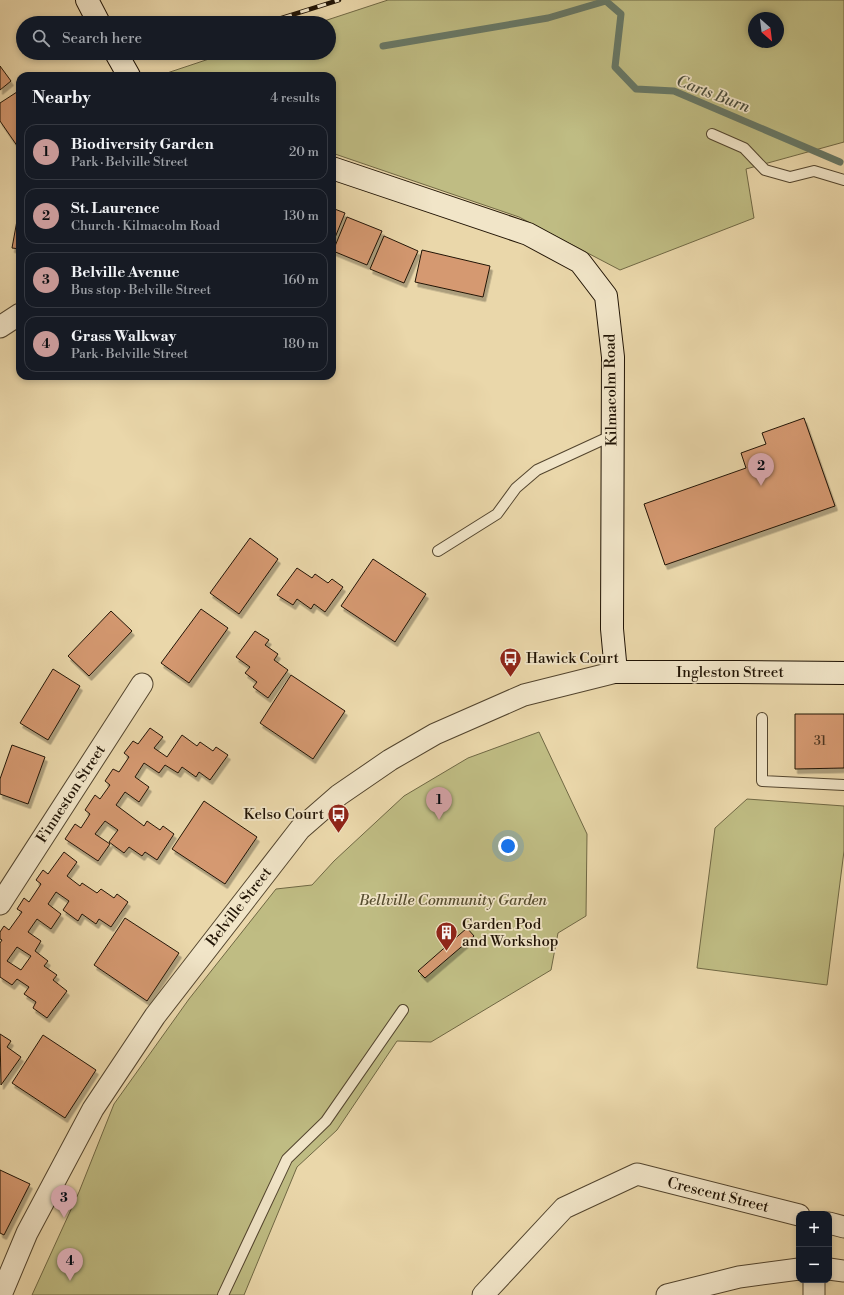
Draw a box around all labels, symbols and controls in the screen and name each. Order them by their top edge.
north arrow [748,12,784,48]
search box [16,16,336,60]
icon: search [30,27,52,49]
text: Search here [62,29,142,48]
water label: Carts Burn [673,71,754,118]
text: Nearby [32,87,91,109]
text: 4 results [270,90,320,106]
text: Biodiversity Garden [71,135,214,154]
text: 1 [43,144,49,160]
text: 20 m [289,144,319,160]
text: Park · Belville Street [71,154,188,170]
text: St. Laurence [71,199,160,218]
text: 2 [42,208,50,224]
text: 130 m [284,208,319,224]
text: Church · Kilmacolm Road [71,218,220,234]
text: Belville Avenue [71,263,180,282]
text: 3 [42,272,50,288]
text: 160 m [283,272,319,288]
text: Bus stop · Belville Street [71,282,211,298]
text: Grass Walkway [71,327,176,346]
street label: Kilmacolm Road [601,333,621,446]
text: 4 [42,336,50,352]
text: 180 m [283,336,319,352]
text: Park · Belville Street [71,346,188,362]
pin: 2 [748,453,774,486]
bus stop icon: Hawick Court [498,645,524,678]
place label: Hawick Court [526,649,619,668]
street label: Ingleston Street [676,663,784,682]
house number: 31 [814,733,827,749]
street label: Finneston Street [32,741,110,847]
pin: 1 [426,787,452,820]
bus stop icon: Kelso Court [326,801,352,834]
place label: Kelso Court [244,805,325,824]
your location [498,836,518,856]
street label: Belville Street [202,863,276,951]
park label: Bellville Community Garden [358,891,548,910]
place label: Garden Pod and Workshop [462,915,559,951]
building icon: Garden Pod and Workshop [433,920,459,953]
street label: Crescent Street [665,1173,771,1217]
pin: 3 [51,1185,77,1218]
map controls [796,1211,832,1283]
button: + [796,1211,832,1247]
button: − [796,1247,832,1283]
pin: 4 [57,1248,83,1281]

